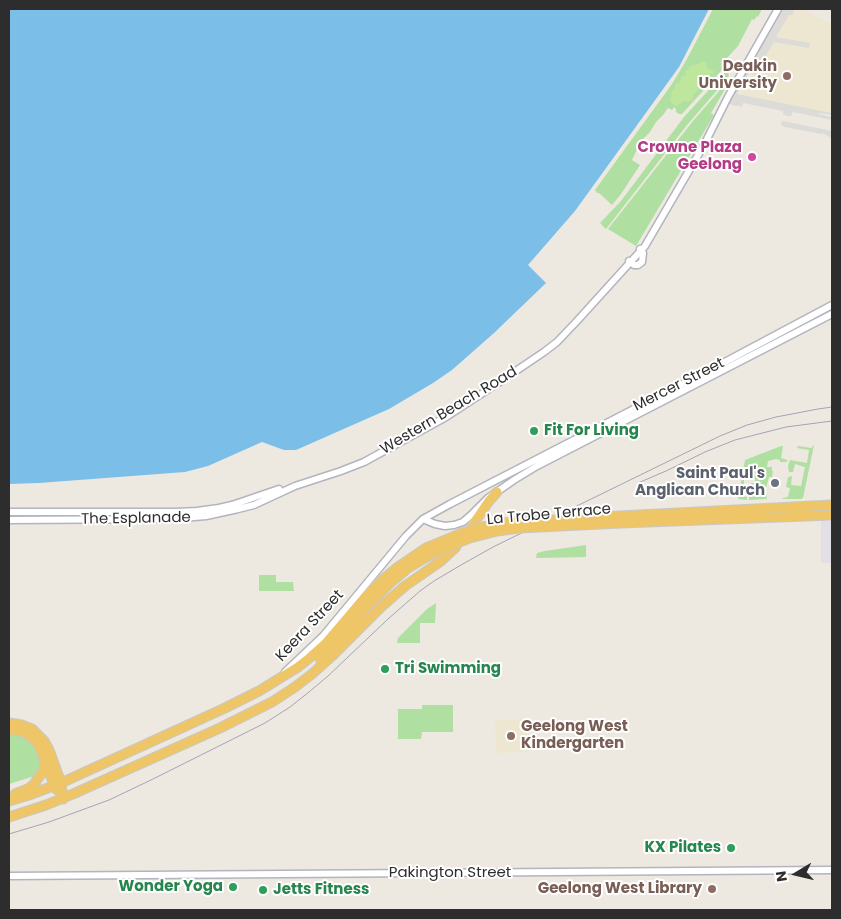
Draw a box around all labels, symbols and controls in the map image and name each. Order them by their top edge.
place label: Deakin University [698,58,777,93]
marker: Deakin University [781,70,793,82]
place label: Crowne Plaza Geelong [637,139,742,174]
marker: Crowne Plaza Geelong [746,151,758,163]
street label: Mercer Street [630,354,728,416]
street label: Western Beach Road [377,363,521,459]
place label: Fit For Living [544,422,639,440]
marker: Fit For Living [528,425,540,437]
place label: Saint Paul's Anglican Church [635,465,765,500]
marker: Saint Paul's Anglican Church [769,477,781,489]
street label: La Trobe Terrace [486,501,612,529]
street label: The Esplanade [81,509,191,529]
street label: Keera Street [272,586,348,666]
place label: Tri Swimming [395,660,501,678]
marker: Tri Swimming [379,663,391,675]
place label: Geelong West Kindergarten [521,718,628,753]
marker: Geelong West Kindergarten [505,730,517,742]
place label: KX Pilates [645,839,721,857]
marker: KX Pilates [725,842,737,854]
north arrow [771,849,821,899]
street label: Pakington Street [389,864,511,882]
text: N [770,870,792,883]
place label: Wonder Yoga [119,878,223,896]
place label: Geelong West Library [538,880,702,898]
marker: Wonder Yoga [227,881,239,893]
place label: Jetts Fitness [273,881,369,899]
marker: Geelong West Library [706,883,718,895]
marker: Jetts Fitness [257,884,269,896]

